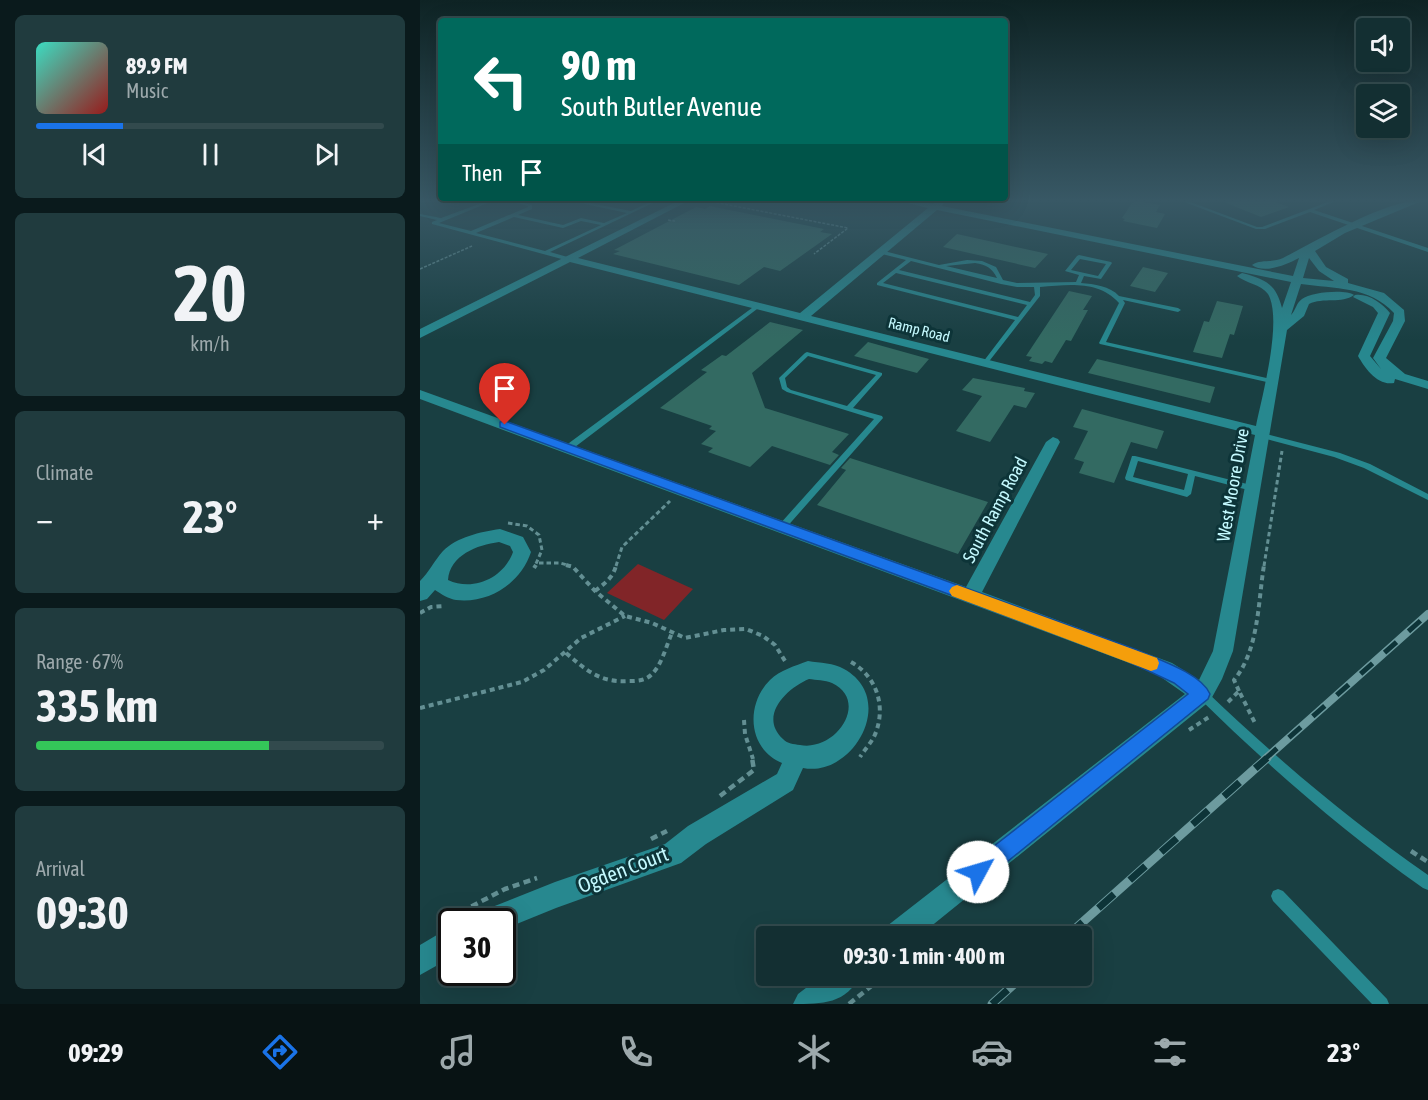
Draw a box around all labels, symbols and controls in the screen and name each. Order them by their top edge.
map controls [1356,18,1410,138]
button: sound [1356,18,1410,72]
text: 90 m [561,41,636,89]
icon: left [462,42,540,120]
text: 89.9 FM [126,53,188,79]
text: Music [126,79,168,102]
button: layers [1356,84,1410,138]
text: South Butler Avenue [561,91,762,122]
icon: previous [78,138,111,171]
icon: pause [194,138,227,171]
icon: next [310,138,343,171]
icon: arrive [515,156,548,189]
text: Then [462,160,503,186]
text: 20 [173,248,247,338]
street label: Ramp Road [886,314,952,345]
text: km/h [190,332,230,355]
pin [479,363,530,425]
icon: arrive [488,372,521,405]
street label: West Moore Drive [1212,427,1253,543]
street label: South Ramp Road [958,453,1031,566]
text: Climate [36,461,93,484]
text: 23° [183,491,237,543]
text: − [36,499,53,537]
text: + [367,499,384,537]
text: Range · 67% [36,650,123,673]
text: 335 km [36,680,158,732]
position arrow [946,840,1010,904]
street label: Ogden Court [574,841,671,897]
text: Arrival [36,857,85,880]
text: 09:30 [36,887,129,939]
speed limit sign: 30 [438,908,516,986]
text: 09:30 · 1 min · 400 m [843,943,1005,969]
icon: directions [259,1031,301,1073]
icon: music [437,1031,479,1073]
icon: phone [615,1031,657,1073]
icon: climate [793,1031,835,1073]
icon: car [971,1031,1013,1073]
icon: filters [1149,1031,1191,1073]
text: 09:29 [68,1037,124,1068]
text: 23° [1327,1037,1360,1068]

